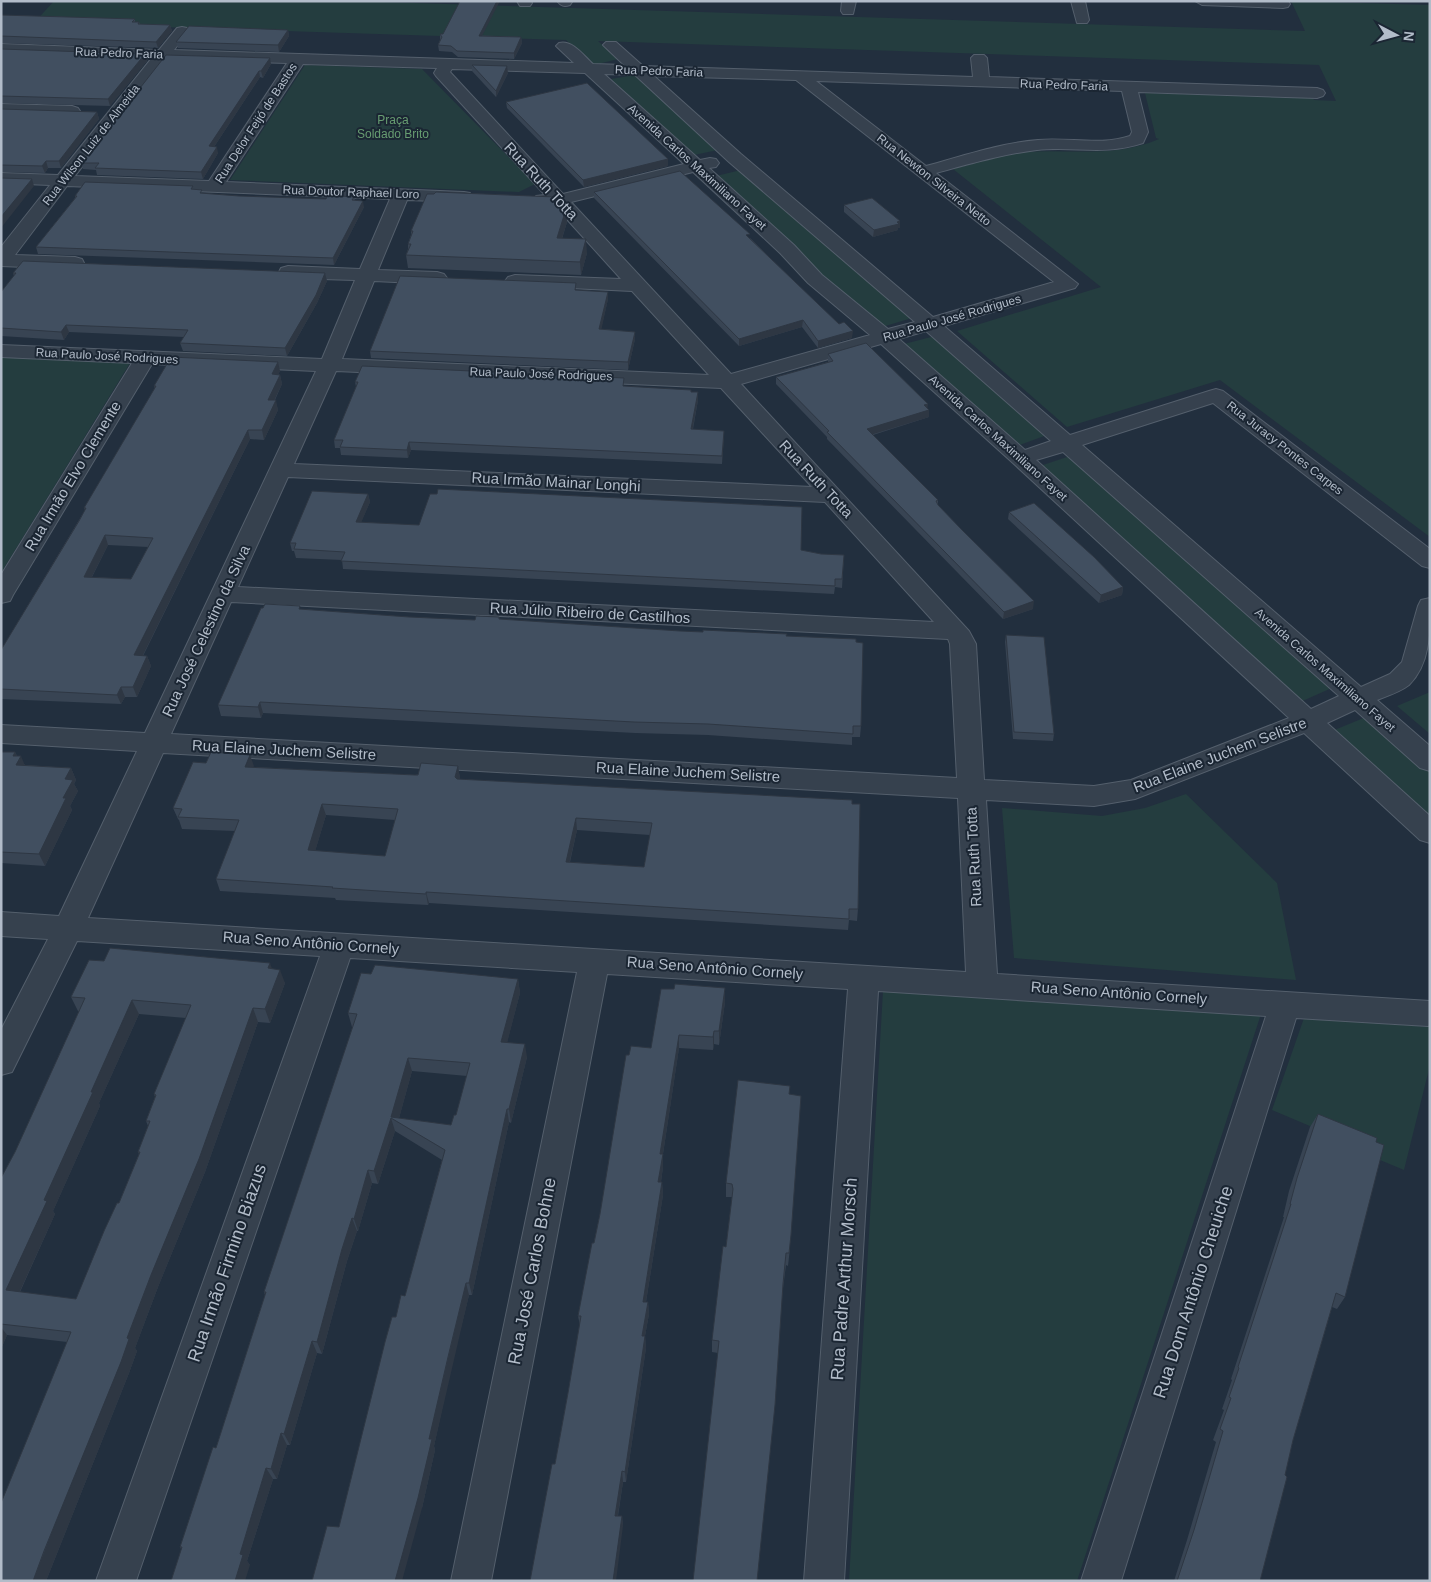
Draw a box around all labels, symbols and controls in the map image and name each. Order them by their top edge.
north arrow [1371,10,1421,60]
text: N [1400,30,1417,42]
street label: Rua Pedro Faria [75,44,164,62]
street label: Rua Delor Feijó de Bastos [212,60,300,186]
street label: Rua Pedro Faria [615,62,704,80]
street label: Rua Pedro Faria [1020,76,1109,94]
street label: Rua Wilson Luiz de Almeida [39,82,143,208]
street label: Avenida Carlos Maximiliano Fayet [625,101,769,233]
park label: Praça Soldado Brito [357,113,429,141]
street label: Rua Newton Silveira Netto [874,131,994,229]
street label: Rua Ruth Totta [501,138,582,223]
street label: Rua Doutor Raphael Loro [282,183,420,201]
street label: Rua Paulo José Rodrigues [881,292,1023,344]
street label: Rua Paulo José Rodrigues [35,345,179,367]
street label: Rua Paulo José Rodrigues [469,365,613,383]
street label: Avenida Carlos Maximiliano Fayet [926,372,1070,504]
street label: Rua Irmão Elvo Clemente [21,398,124,554]
street label: Rua Juracy Pontes Carpes [1224,398,1346,498]
street label: Rua Ruth Totta [776,436,857,521]
street label: Rua Irmão Mainar Longhi [471,469,641,494]
street label: Rua José Celestino da Silva [158,542,253,719]
street label: Rua Júlio Ribeiro de Castilhos [489,599,691,626]
street label: Avenida Carlos Maximiliano Fayet [1252,605,1398,735]
street label: Rua Elaine Juchem Selistre [1131,714,1309,795]
street label: Rua Elaine Juchem Selistre [192,736,376,763]
street label: Rua Elaine Juchem Selistre [596,758,780,785]
street label: Rua Ruth Totta [962,806,985,907]
street label: Rua Seno Antônio Cornely [222,928,400,957]
street label: Rua Seno Antônio Cornely [626,953,804,982]
street label: Rua Seno Antônio Cornely [1030,978,1208,1007]
street label: Rua Irmão Firmino Biazus [184,1161,270,1365]
street label: Rua José Carlos Bohne [504,1176,560,1366]
street label: Rua Padre Arthur Morsch [827,1177,861,1381]
street label: Rua Dom Antônio Cheuiche [1149,1183,1237,1401]

